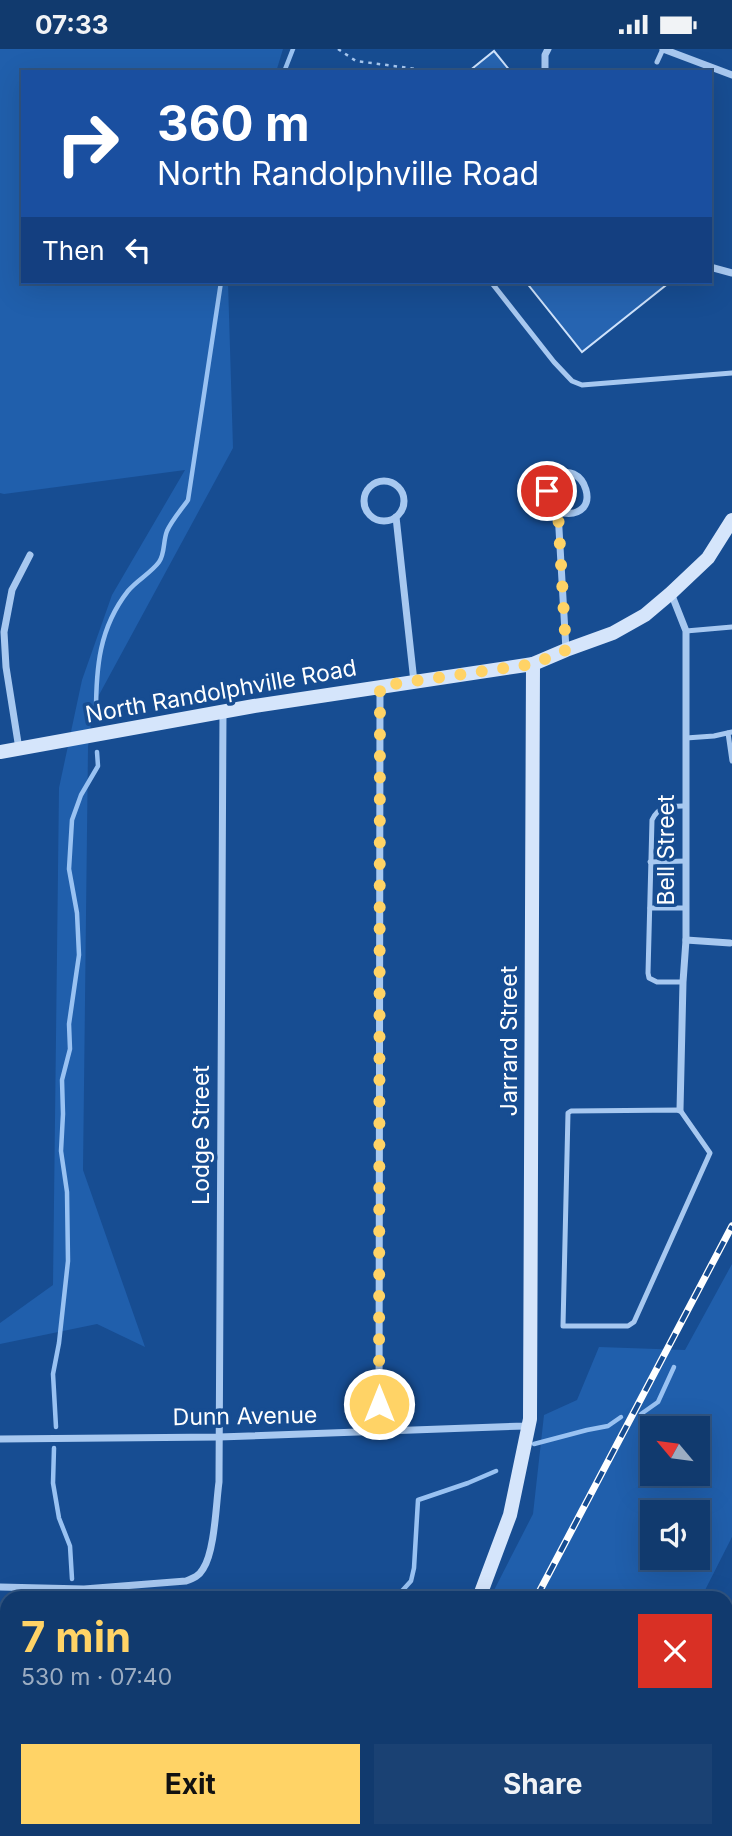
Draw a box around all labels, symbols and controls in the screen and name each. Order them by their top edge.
text: 07:33 [35,9,109,40]
text: 360 m [157,94,310,153]
icon: right [42,98,133,189]
text: North Randolphville Road [157,154,539,193]
icon: left [119,231,157,269]
text: Then [42,235,105,266]
pin [517,461,577,521]
icon: arrive [528,472,566,510]
street label: North Randolphville Road [83,653,359,729]
street label: Bell Street [652,794,680,905]
street label: Jarrard Street [495,965,523,1116]
street label: Lodge Street [187,1065,215,1205]
position arrow [342,1367,416,1441]
street label: Dunn Avenue [172,1401,318,1431]
north arrow [640,1416,710,1486]
map controls [640,1416,710,1570]
button: sound [640,1500,710,1570]
text: 7 min [21,1611,131,1662]
button: close [638,1614,712,1688]
text: 530 m · 07:40 [21,1663,172,1691]
button: Exit [21,1744,360,1824]
button: Share [374,1744,712,1824]

